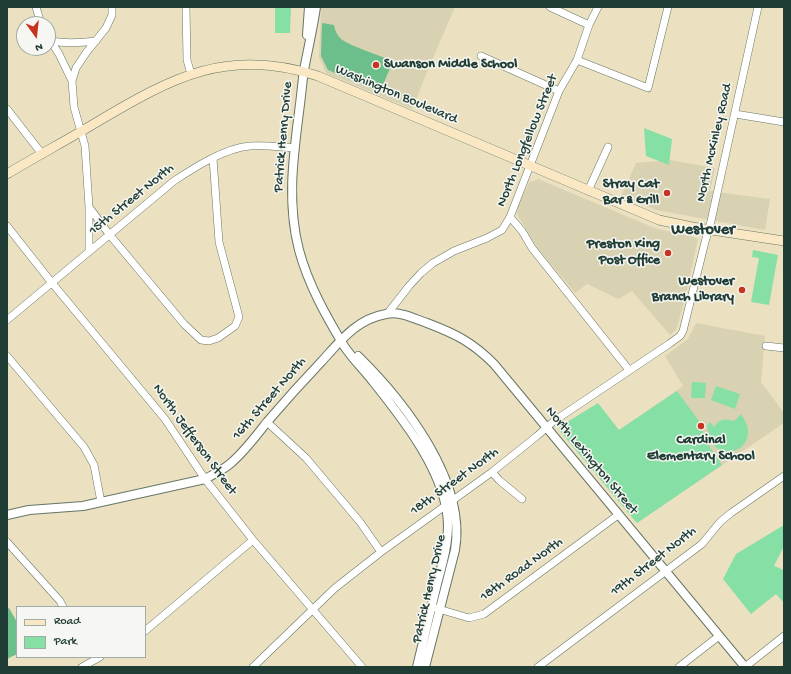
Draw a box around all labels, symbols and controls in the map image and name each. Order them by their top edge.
north arrow [16,16,56,56]
text: N [34,40,44,53]
place label: Swanson Middle School [384,57,517,73]
marker: Swanson Middle School [371,60,381,70]
street label: Washington Boulevard [332,62,460,128]
street label: North Longfellow Street [494,72,562,210]
street label: Patrick Henry Drive [271,81,297,193]
street label: North McKinley Road [693,82,737,204]
street label: 15th Street North [86,160,178,240]
place label: Stray Cat Bar & Grill [603,177,659,210]
marker: Stray Cat Bar & Grill [662,188,672,198]
district label: Westover [671,221,735,241]
place label: Preston King Post Office [587,237,660,270]
marker: Preston King Post Office [663,248,673,258]
place label: Westover Branch Library [652,274,734,306]
marker: Westover Branch Library [737,285,747,295]
street label: 16th Street North [229,354,311,444]
street label: North Jefferson Street [148,381,240,499]
street label: North Lexington Street [541,404,641,518]
marker: Cardinal Elementary School [696,421,706,431]
place label: Cardinal Elementary School [647,433,755,466]
street label: 18th Street North [408,444,502,520]
street label: 19th Street North [608,523,700,601]
street label: Patrick Henry Drive [409,533,451,645]
street label: 18th Road North [477,534,567,606]
legend [16,606,146,658]
text: Road [54,615,80,629]
text: Park [54,635,77,649]

